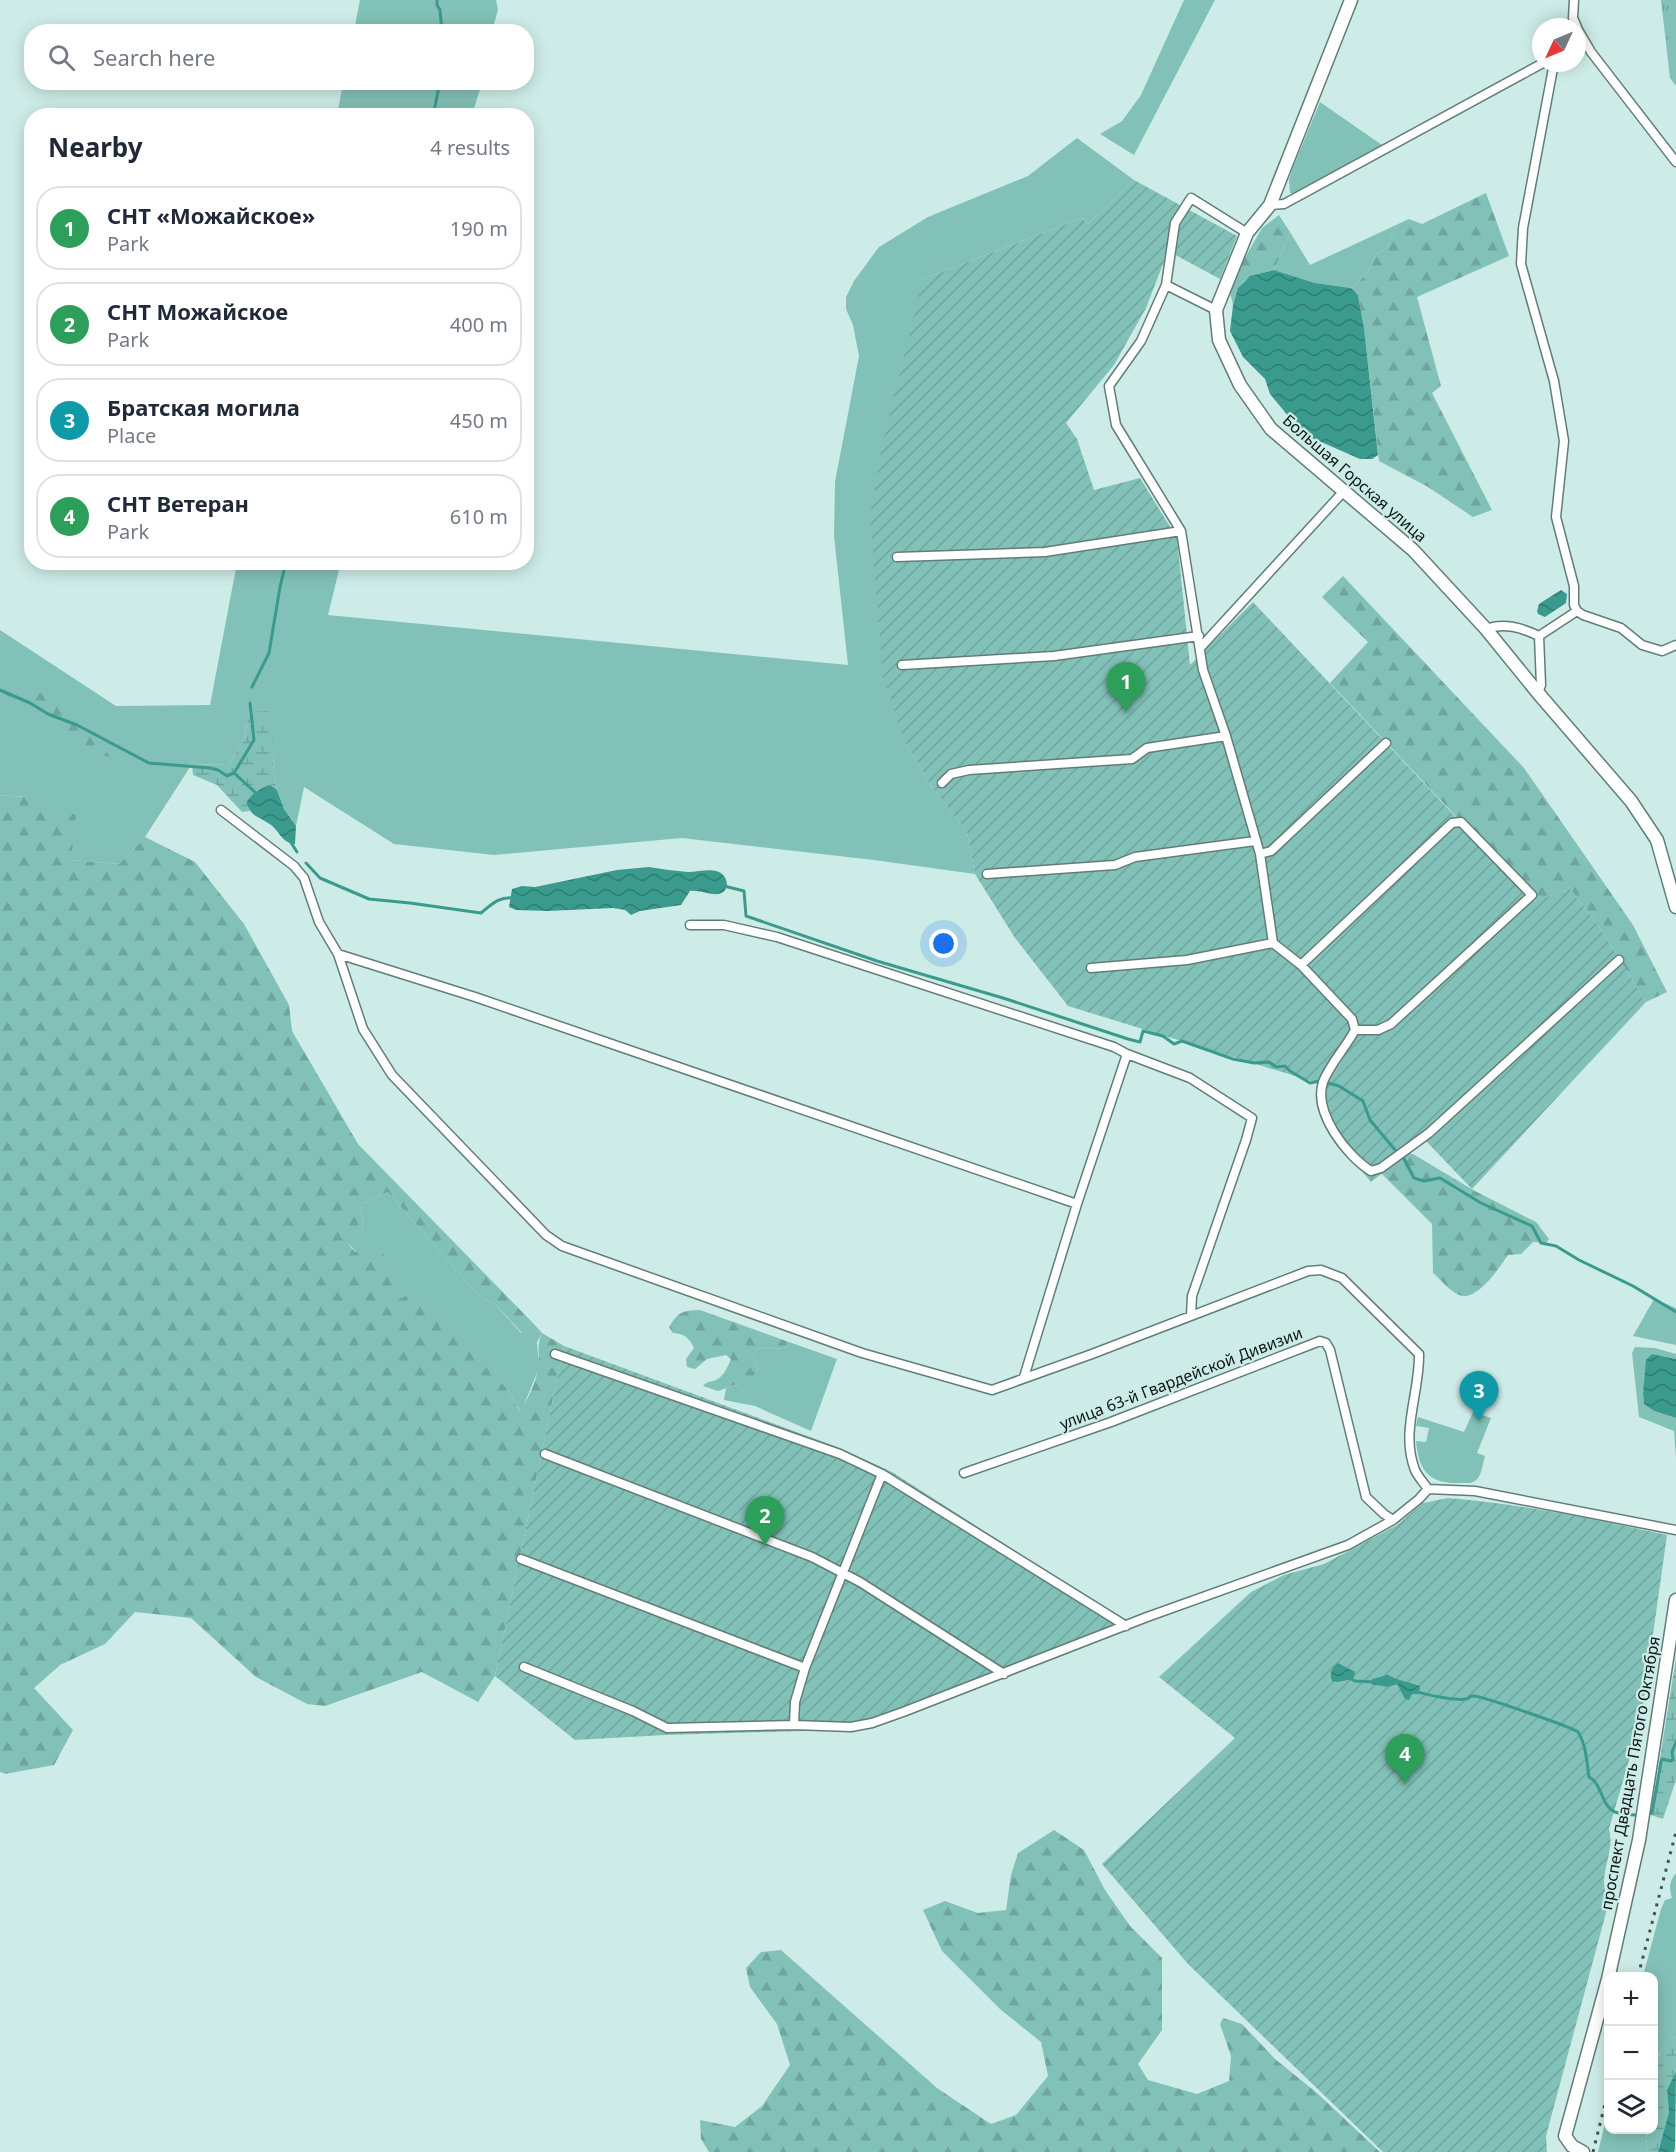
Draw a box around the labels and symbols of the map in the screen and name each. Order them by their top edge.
north arrow [1532,18,1586,72]
street label: Большая Горская улица [1278,409,1432,547]
pin: 1 [1106,662,1146,712]
your location [929,929,958,958]
street label: улица 63-й Гвардейской Дивизии [1056,1321,1306,1435]
pin: 3 [1460,1372,1498,1421]
pin: 2 [746,1496,784,1546]
street label: проспект Двадцать Пятого Октября [1595,1634,1665,1912]
pin: 4 [1386,1734,1424,1784]

